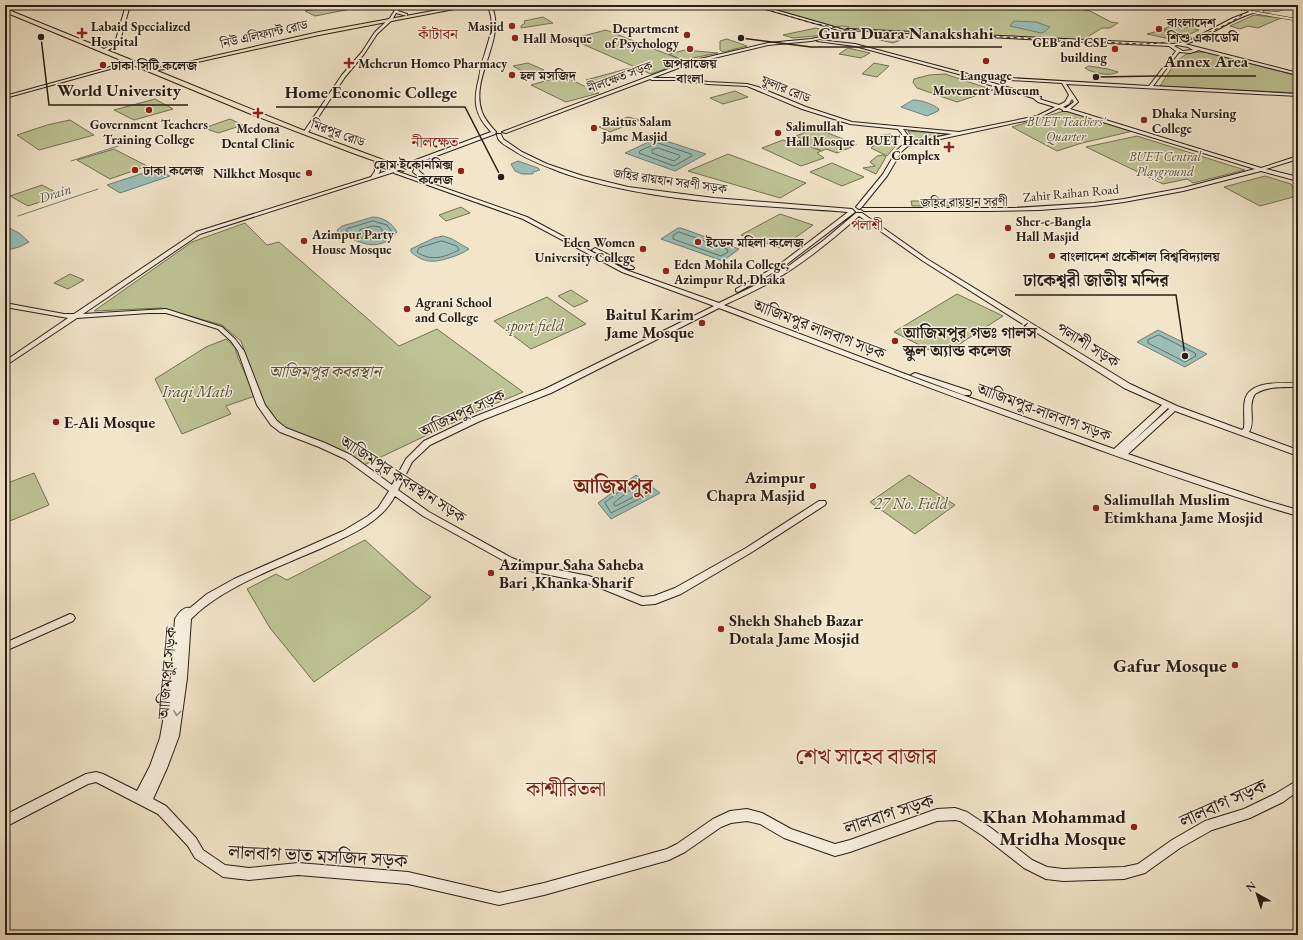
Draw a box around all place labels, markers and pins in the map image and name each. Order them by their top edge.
place label: বাংলাদেশ শিশু একাডেমি [1166,14,1240,46]
place label: Labaid Specialized Hospital [91,18,192,50]
place label: Masjid [467,18,505,35]
callout: Guru Duara Nanakshahi [811,18,1002,47]
place label: Department of Psychology [605,20,680,52]
marker: Masjid [507,21,517,31]
marker: বাংলাদেশ শিশু একাডেমি [1154,24,1164,34]
marker: Labaid Specialized Hospital [76,27,88,39]
place label: Hall Mosque [523,30,593,47]
marker: Department of Psychology [682,30,692,40]
marker: Hall Mosque [510,33,520,43]
place label: GEB and CSE building [1033,34,1108,66]
marker: অপরাজেয় বাংলা [685,44,695,54]
marker: GEB and CSE building [1110,44,1120,54]
callout: Annex Area [1155,47,1256,76]
place label: Meherun Homeo Pharmacy [358,55,508,72]
place label: অপরাজেয় বাংলা [662,55,717,87]
marker: Language Movement Museum [981,56,991,66]
place label: ঢাকা সিটি কলেজ [110,57,198,74]
marker: Meherun Homeo Pharmacy [343,57,355,69]
marker: ঢাকা সিটি কলেজ [98,60,108,70]
place label: হল মসজিদ [519,67,577,84]
place label: Language Movement Museum [932,67,1040,99]
marker: হল মসজিদ [507,70,517,80]
callout: World University [49,76,188,105]
callout: Home Economic College [276,78,465,107]
marker: Government Teachers Training College [144,105,154,115]
place label: Dhaka Nursing College [1152,105,1237,137]
marker: Medona Dental Clinic [252,107,264,119]
place label: Baitus Salam Jame Masjid [600,113,672,145]
marker: Dhaka Nursing College [1139,115,1149,125]
place label: Government Teachers Training College [90,116,208,148]
place label: Salimullah Hall Mosque [786,118,856,150]
place label: Medona Dental Clinic [221,120,295,152]
marker: Baitus Salam Jame Masjid [589,123,599,133]
marker: Salimullah Hall Mosque [773,128,783,138]
place label: BUET Health Complex [865,132,941,164]
marker: BUET Health Complex [943,141,955,153]
place label: হোম ইকোনমিক্স কলেজ [374,156,454,188]
place label: ঢাকা কলেজ [142,162,205,179]
marker: ঢাকা কলেজ [130,165,140,175]
place label: Nilkhet Mosque [213,165,302,182]
marker: হোম ইকোনমিক্স কলেজ [456,166,466,176]
marker: Nilkhet Mosque [304,168,314,178]
place label: Sher-e-Bangla Hall Masjid [1016,213,1092,245]
marker: Sher-e-Bangla Hall Masjid [1003,223,1013,233]
place label: Azimpur Party House Mosque [311,226,395,258]
place label: Eden Women University College [535,234,636,266]
place label: ইডেন মহিলা কলেজ [705,234,805,251]
marker: Azimpur Party House Mosque [299,236,309,246]
marker: ইডেন মহিলা কলেজ [693,237,703,247]
marker: Eden Women University College [638,244,648,254]
place label: বাংলাদেশ প্রকৌশল বিশ্ববিদ্যালয় [1059,248,1220,265]
marker: বাংলাদেশ প্রকৌশল বিশ্ববিদ্যালয় [1047,251,1057,261]
place label: Eden Mohila College, Azimpur Rd, Dhaka [673,256,789,288]
marker: Eden Mohila College, Azimpur Rd, Dhaka [661,266,671,276]
callout: ঢাকেশ্বরী জাতীয় মন্দির [1015,266,1176,295]
place label: Agrani School and College [414,294,492,326]
marker: Agrani School and College [402,304,412,314]
place label: Baitul Karim Jame Mosque [604,304,694,343]
marker: Baitul Karim Jame Mosque [697,318,707,328]
place label: আজিমপুর গভঃ গার্লস স্কুল অ্যান্ড কলেজ [902,322,1038,362]
marker: আজিমপুর গভঃ গার্লস স্কুল অ্যান্ড কলেজ [890,336,900,346]
place label: E-Ali Mosque [64,412,155,433]
marker: E-Ali Mosque [51,417,61,427]
place label: Azimpur Chapra Masjid [707,467,805,506]
marker: Azimpur Chapra Masjid [808,481,818,491]
place label: Salimullah Muslim Etimkhana Jame Mosjid [1104,489,1263,528]
marker: Salimullah Muslim Etimkhana Jame Mosjid [1091,503,1101,513]
place label: Azimpur Saha Saheba Bari ,Khanka Sharif [498,554,645,593]
marker: Azimpur Saha Saheba Bari ,Khanka Sharif [486,568,496,578]
place label: Shekh Shaheb Bazar Dotala Jame Mosjid [729,610,863,649]
marker: Shekh Shaheb Bazar Dotala Jame Mosjid [716,624,726,634]
place label: Gafur Mosque [1113,653,1227,678]
marker: Gafur Mosque [1230,660,1240,670]
place label: Khan Mohammad Mridha Mosque [983,804,1126,851]
marker: Khan Mohammad Mridha Mosque [1129,822,1139,832]

